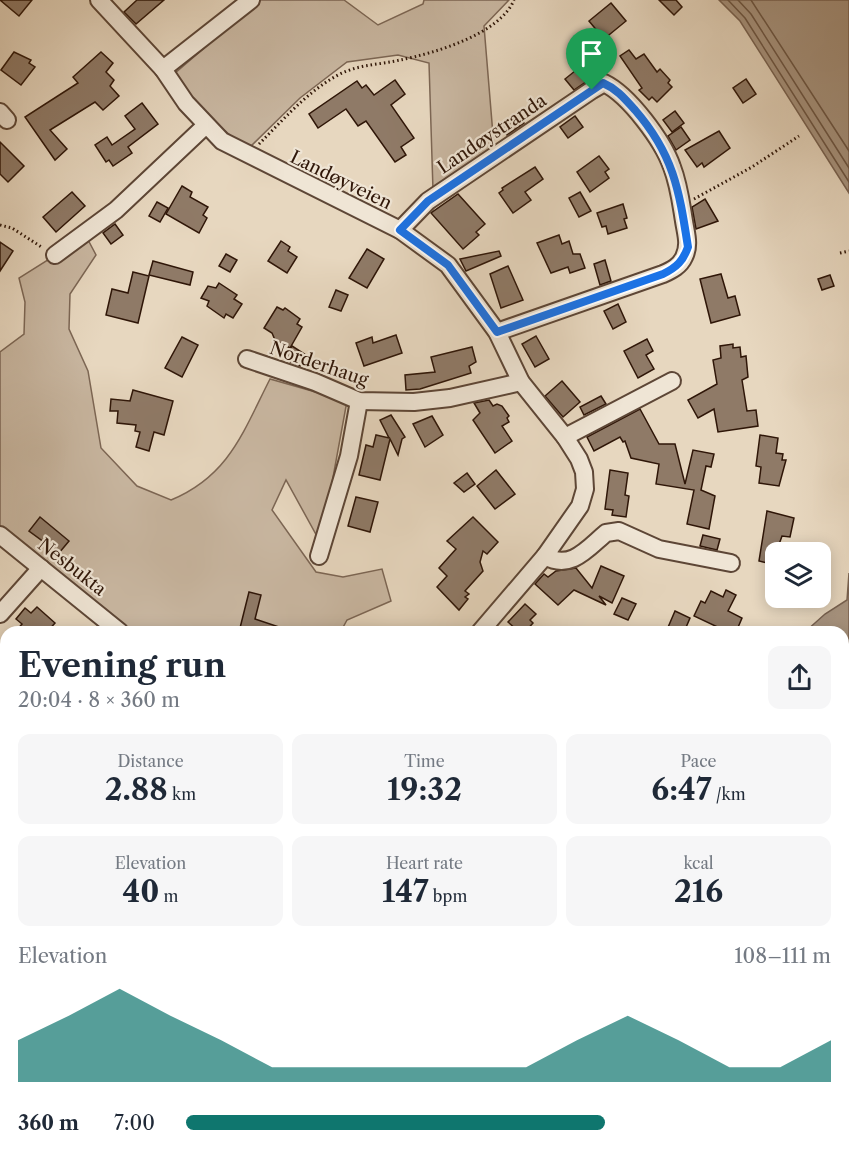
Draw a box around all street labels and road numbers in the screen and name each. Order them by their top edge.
street label: Landøystranda [433,89,551,179]
street label: Landøyveien [287,146,395,214]
street label: Norderhaug [267,337,372,391]
street label: Nesbukta [34,534,111,601]

